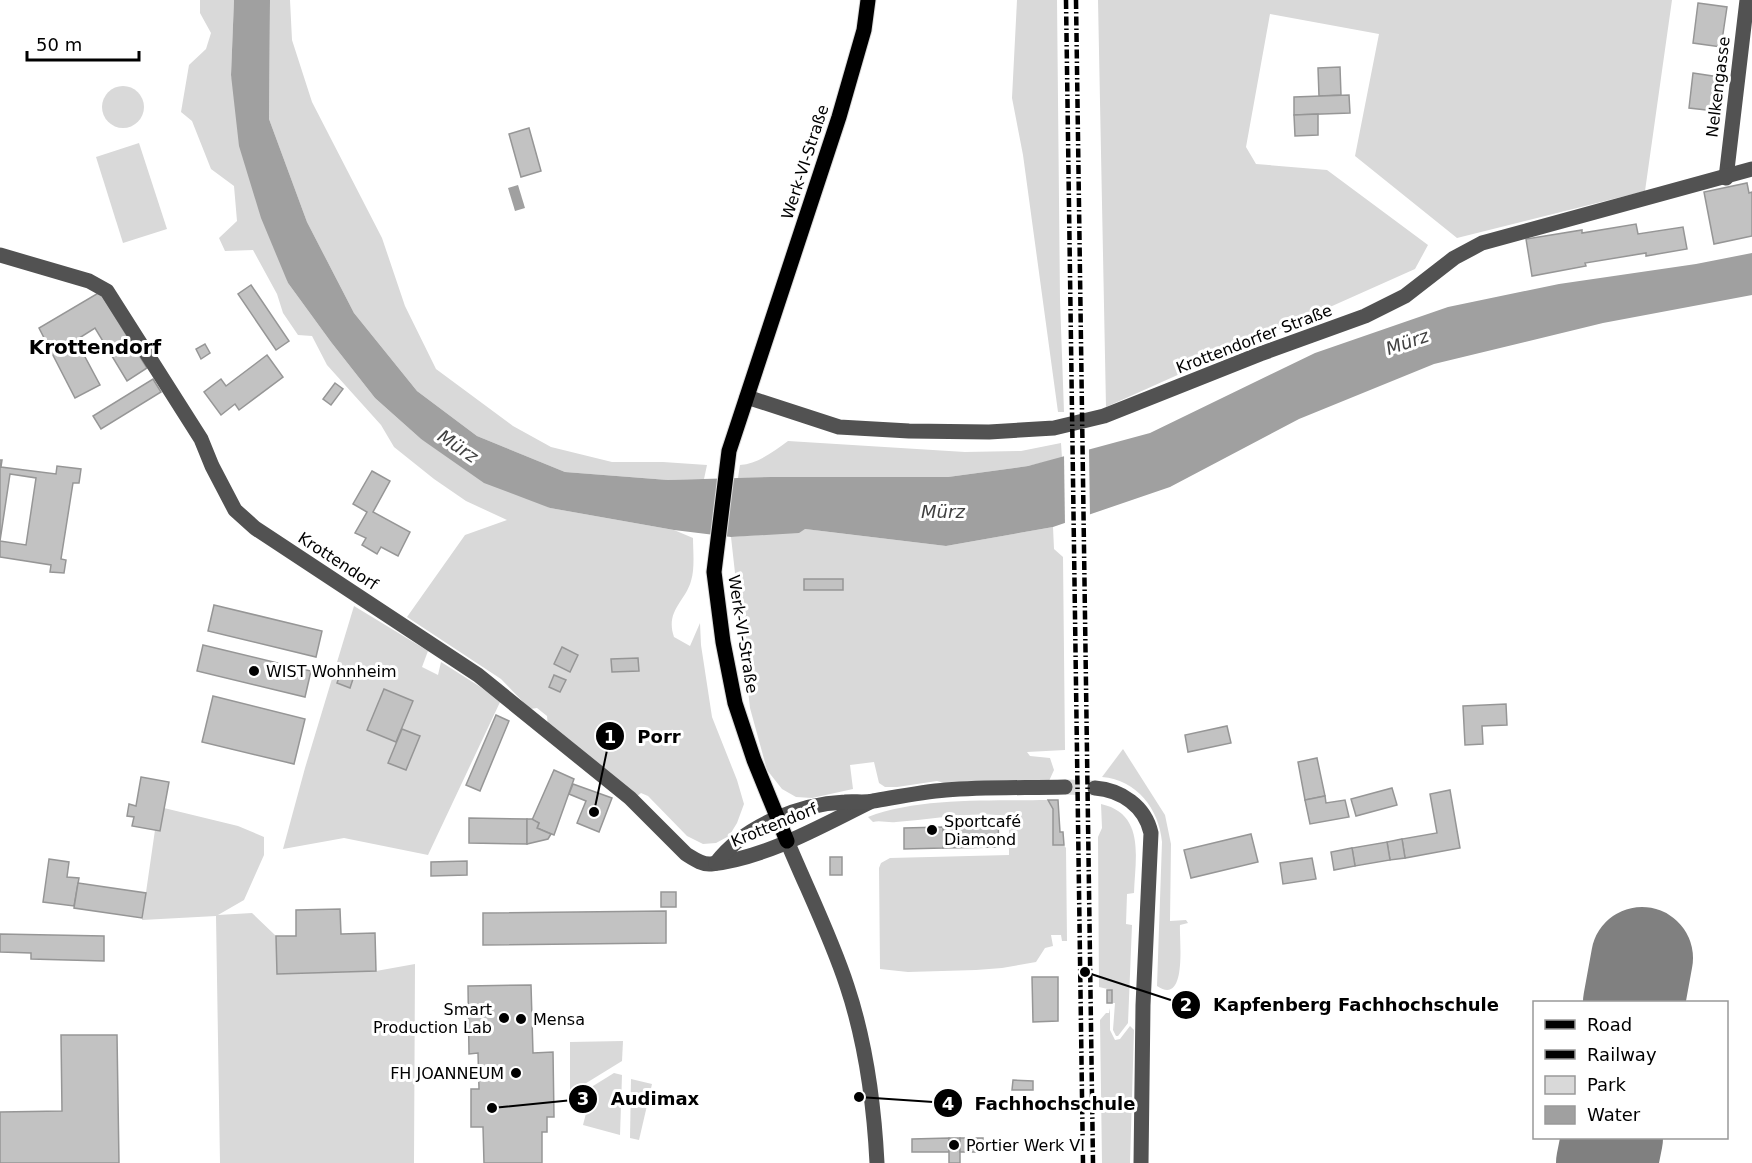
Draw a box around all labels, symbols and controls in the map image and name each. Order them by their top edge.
scale bar [27,24,140,62]
text: 50 m [36,34,82,55]
street label: Nelkengasse [1702,36,1734,138]
street label: Werk-VI-Straße [777,102,833,222]
street label: Krottendorfer Straße [1173,300,1335,378]
water label: Mürz [1383,325,1432,359]
district label: Krottendorf [29,335,162,359]
water label: Mürz [434,425,482,467]
water label: Mürz [921,501,965,522]
street label: Krottendorf [295,528,382,594]
street label: Werk-VI-Straße [724,573,762,695]
place label: WIST Wohnheim [266,662,397,681]
marker: WIST Wohnheim [247,664,261,678]
callout: Porr [595,718,692,754]
text: 1 [604,726,616,747]
text: Porr [637,726,681,747]
street label: Krottendorf [728,799,820,851]
place label: Sportcafé Diamond [944,812,1021,849]
marker: Sportcafé Diamond [925,823,939,837]
callout: Kapfenberg Fachhochschule [1171,987,1510,1023]
text: 2 [1180,994,1192,1015]
text: Kapfenberg Fachhochschule [1213,994,1499,1015]
place label: Smart Production Lab [373,1000,492,1037]
legend [1533,1001,1728,1139]
place label: Mensa [533,1010,585,1029]
marker: Smart Production Lab [497,1011,511,1025]
marker: Mensa [514,1012,528,1026]
text: Road [1587,1014,1632,1035]
text: Railway [1587,1044,1657,1065]
place label: FH JOANNEUM [390,1064,504,1083]
marker: FH JOANNEUM [509,1066,523,1080]
text: Park [1587,1074,1626,1095]
callout: Audimax [568,1081,711,1117]
callout: Fachhochschule [933,1085,1147,1121]
text: 3 [577,1088,589,1109]
text: Audimax [611,1088,700,1109]
text: 4 [942,1093,954,1114]
text: Fachhochschule [975,1093,1135,1114]
text: Water [1587,1104,1641,1125]
place label: Portier Werk VI [966,1136,1085,1155]
marker: Portier Werk VI [947,1138,961,1152]

